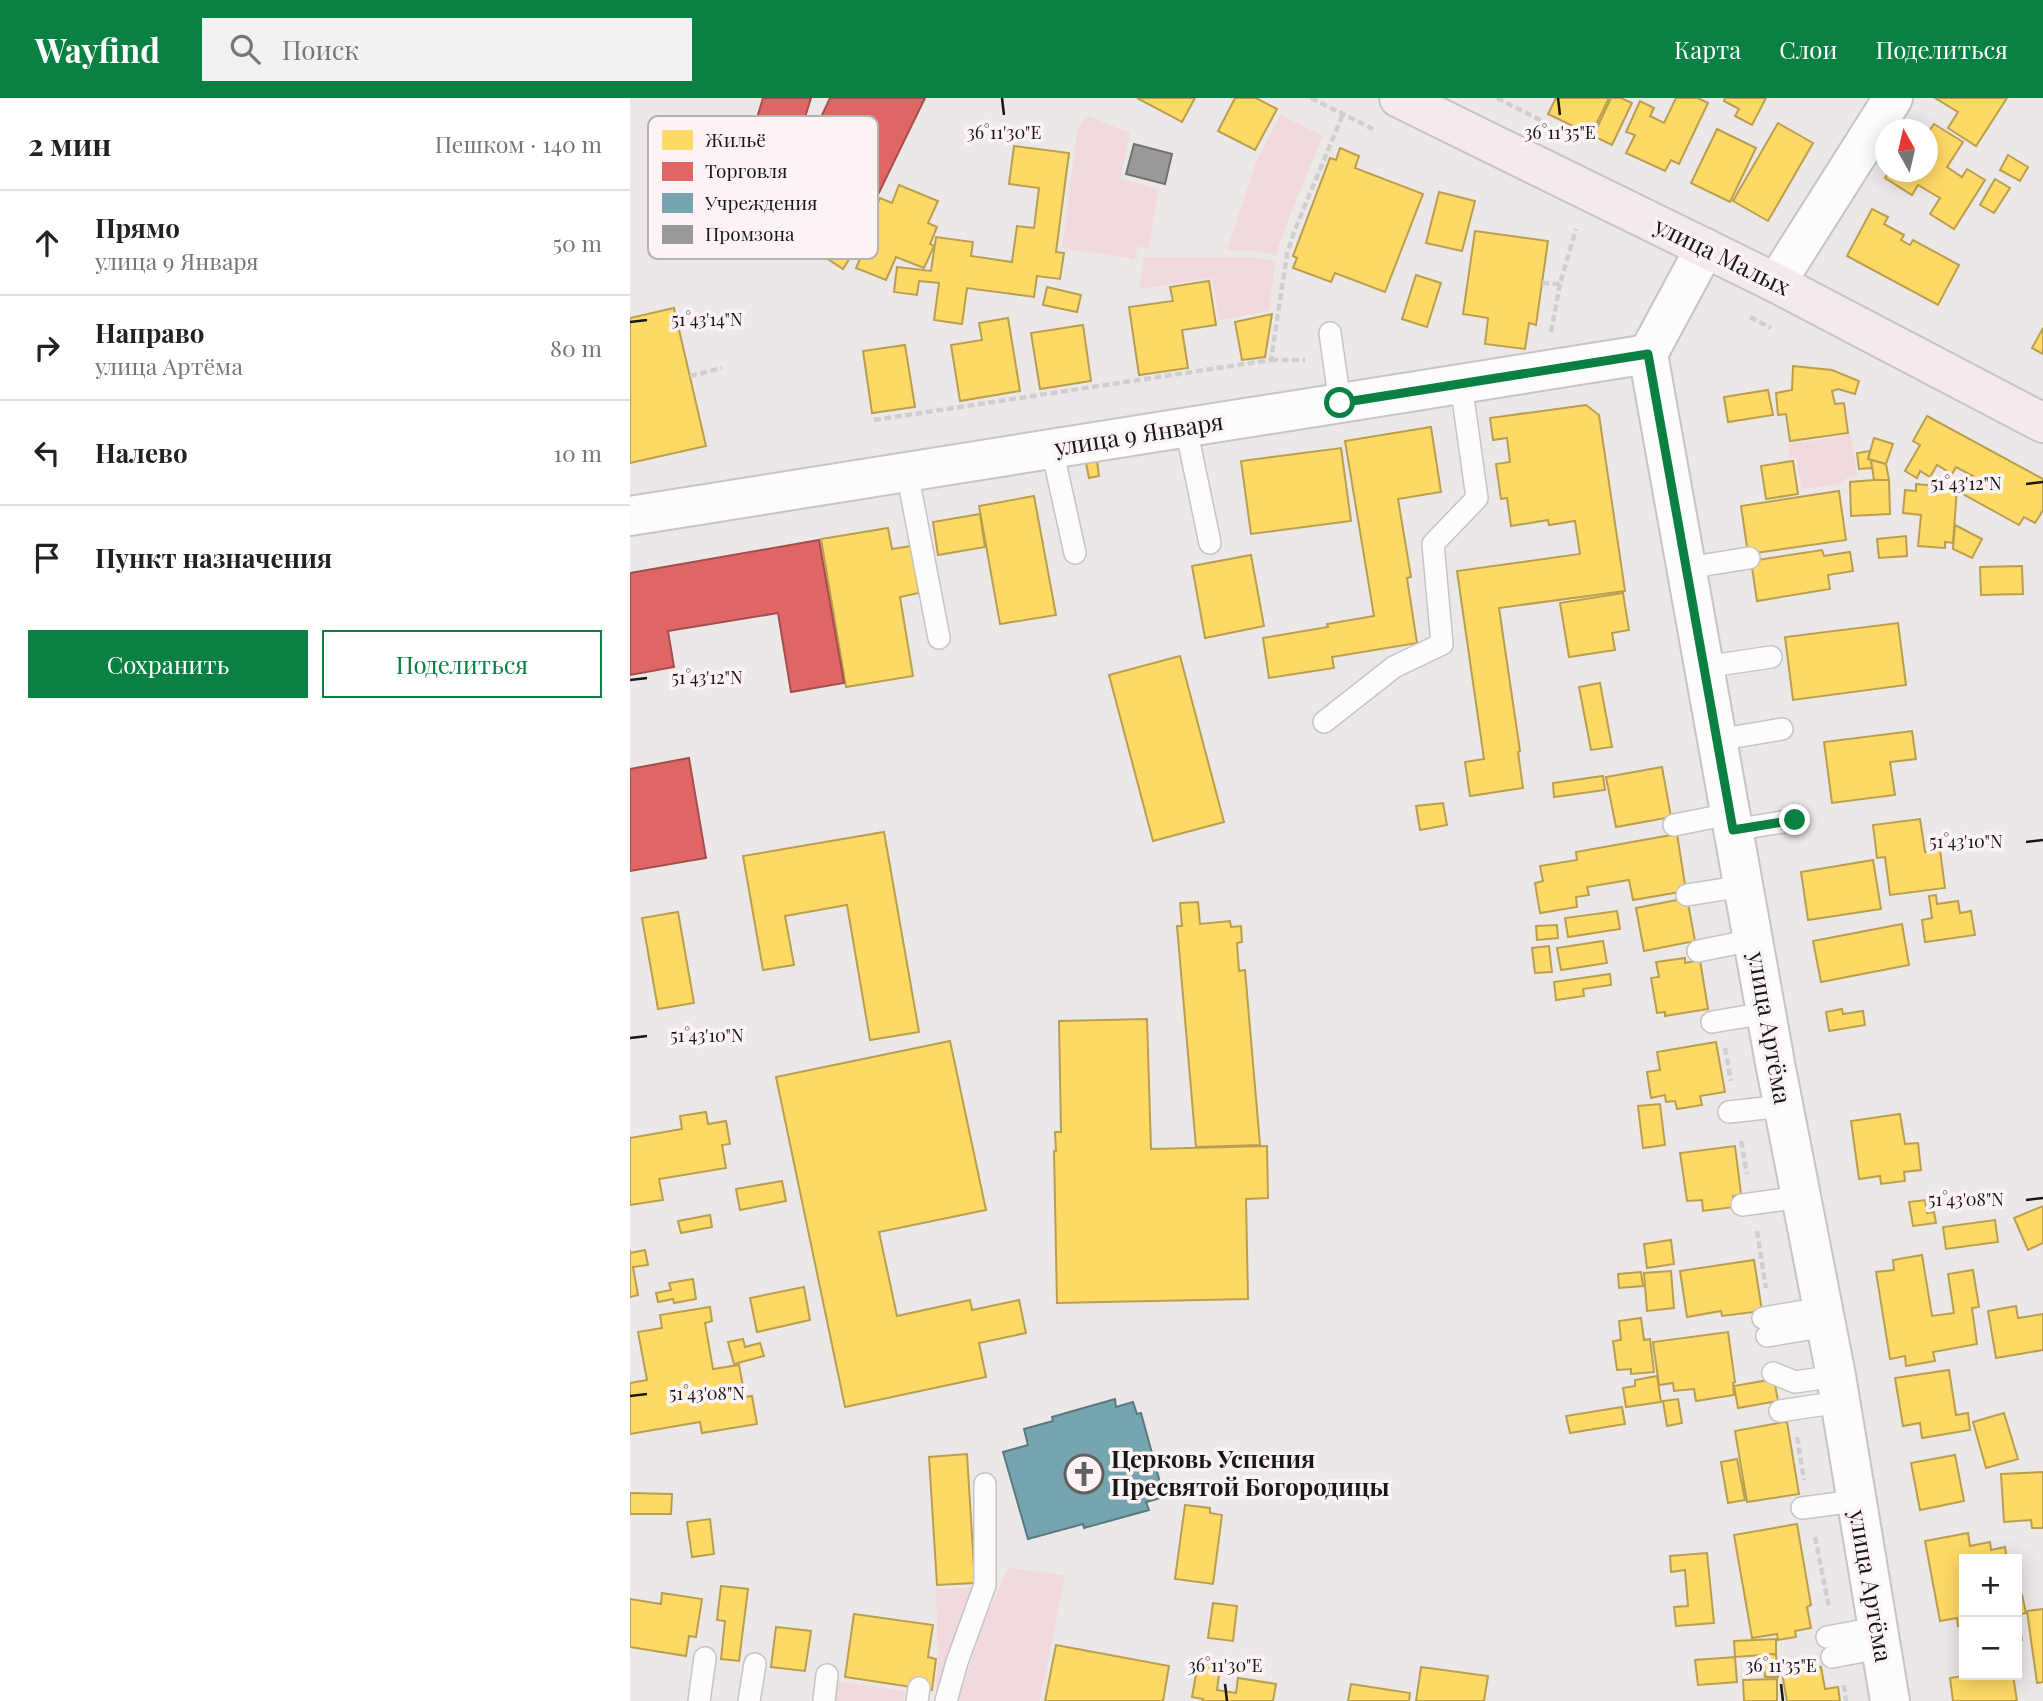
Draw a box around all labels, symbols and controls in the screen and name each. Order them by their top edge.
search box [202,18,692,81]
text: Wayfind [35,27,160,71]
icon: search [226,30,264,68]
text: Поиск [282,32,359,67]
text: Карта [1674,33,1741,65]
text: Слои [1779,33,1838,65]
text: Поделиться [1876,33,2008,65]
legend [648,116,878,259]
north arrow [1875,119,1938,182]
text: 36°11'30"E [967,120,1041,144]
text: 36°11'35"E [1524,120,1596,144]
text: 2 мин [28,124,111,164]
text: Жильё [705,126,766,152]
text: Пешком · 140 m [435,128,602,159]
text: Торговля [705,157,787,183]
text: Учреждения [704,189,817,215]
street label: улица Малых [1649,208,1797,302]
text: Прямо [95,210,180,245]
text: Промзона [705,220,795,246]
icon: ahead [28,224,66,262]
text: 50 m [553,227,602,258]
text: улица 9 Января [95,245,259,276]
text: 51°43'14"N [671,307,743,331]
text: Направо [95,315,204,350]
icon: right [28,329,66,367]
text: 80 m [550,332,602,363]
text: улица Артёма [95,350,243,381]
route start [1324,387,1355,418]
street label: улица 9 Января [1051,404,1226,462]
icon: left [28,434,66,472]
text: Налево [95,435,188,470]
text: 10 m [554,437,602,468]
text: 51°43'12"N [1930,471,2002,495]
icon: arrive [28,539,66,577]
text: Пункт назначения [95,540,332,575]
button: Сохранить [28,630,308,698]
button: Поделиться [322,630,602,698]
text: 51°43'12"N [671,665,743,689]
route end [1779,804,1810,835]
text: 51°43'10"N [1929,829,2003,853]
street label: улица Артёма [1742,948,1800,1106]
text: 51°43'10"N [670,1023,744,1047]
text: 51°43'08"N [1928,1187,2004,1211]
text: 51°43'08"N [669,1381,745,1405]
place label: Церковь Успения Пресвятой Богородицы [1111,1442,1390,1502]
church icon: Церковь Успения Пресвятой Богородицы [1063,1453,1105,1495]
street label: улица Артёма [1843,1506,1901,1664]
map controls [1959,1554,2022,1680]
button: + [1959,1554,2022,1617]
button: − [1959,1617,2022,1680]
text: 36°11'30"E [1188,1653,1262,1677]
text: 36°11'35"E [1745,1653,1817,1677]

